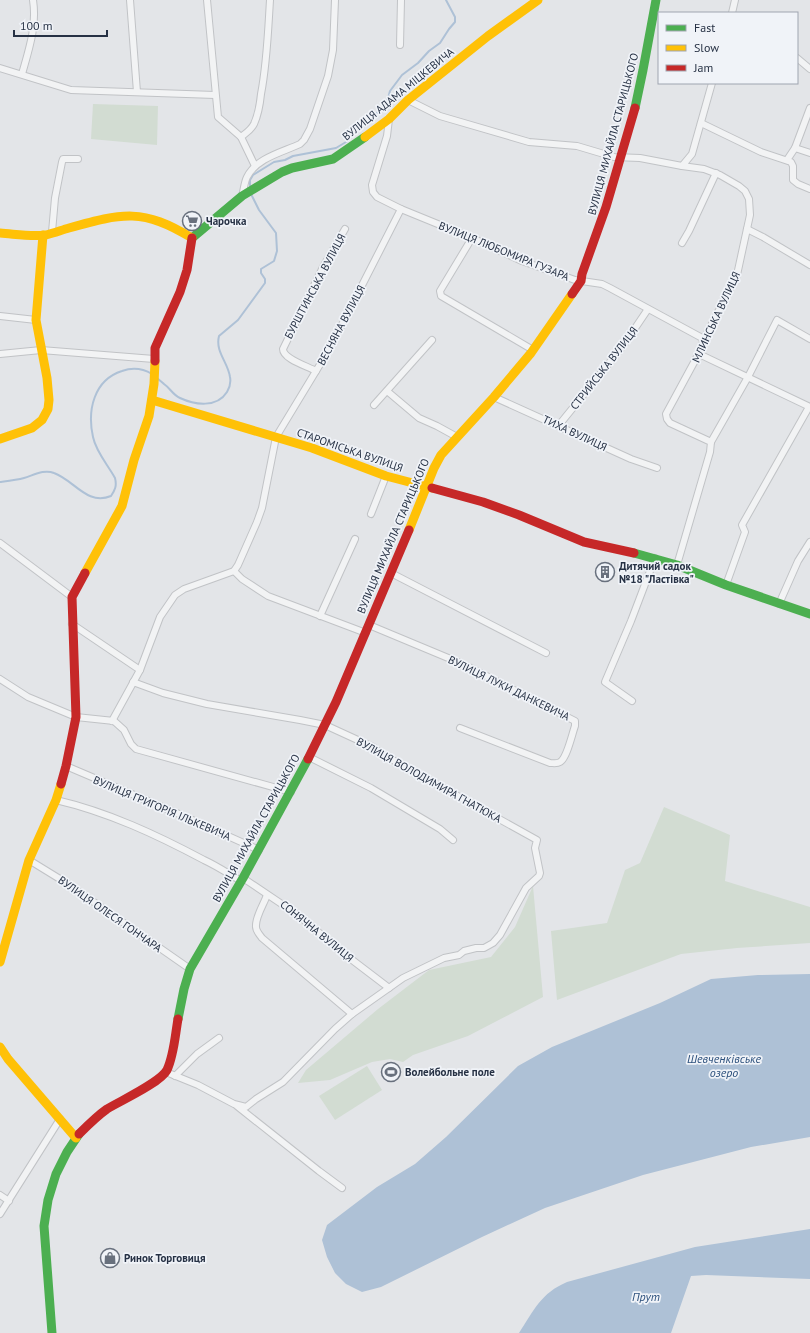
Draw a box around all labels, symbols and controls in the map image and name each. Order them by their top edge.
scale bar [14,12,107,38]
legend [658,12,798,84]
text: 100 m [20,18,53,33]
text: Fast [694,20,715,35]
text: Slow [694,40,719,55]
street label: ВУЛИЦЯ АДАМА МІЦКЕВИЧА [339,44,457,143]
street label: ВУЛИЦЯ МИХАЙЛА СТАРИЦЬКОГО [585,51,641,217]
text: Jam [693,60,713,75]
supermarket icon: Чарочка [181,210,203,232]
place label: Чарочка [206,214,246,228]
street label: ВУЛИЦЯ ЛЮБОМИРА ГУЗАРА [437,218,572,284]
street label: БУРШТИНСЬКА ВУЛИЦЯ [281,231,349,341]
street label: МЛИНСЬКА ВУЛИЦЯ [689,269,743,365]
street label: ВЕСНЯНА ВУЛИЦЯ [314,282,368,368]
street label: СТРИЙСЬКА ВУЛИЦЯ [567,324,641,412]
street label: ТИХА ВУЛИЦЯ [541,412,609,454]
street label: СТАРОМІСЬКА ВУЛИЦЯ [295,425,405,475]
street label: ВУЛИЦЯ МИХАЙЛА СТАРИЦЬКОГО [354,456,432,616]
place label: Дитячий садок №18 "Ластівка" [619,559,694,586]
building icon: Дитячий садок №18 "Ластівка" [594,561,616,583]
street label: ВУЛИЦЯ ЛУКИ ДАНКЕВИЧА [446,652,573,724]
street label: ВУЛИЦЯ ВОЛОДИМИРА ГНАТЮКА [354,734,504,826]
street label: ВУЛИЦЯ МИХАЙЛА СТАРИЦЬКОГО [209,751,303,905]
street label: ВУЛИЦЯ ГРИГОРІЯ ІЛЬКЕВИЧА [91,773,233,844]
street label: ВУЛИЦЯ ОЛЕСЯ ГОНЧАРА [55,873,165,955]
street label: СОНЯЧНА ВУЛИЦЯ [277,897,357,965]
water label: Шевченківське озеро [687,1051,761,1080]
sports icon: Волейбольне поле [380,1061,402,1083]
place label: Волейбольне поле [405,1065,495,1079]
shop icon: Ринок Торговиця [99,1247,121,1269]
place label: Ринок Торговиця [124,1251,206,1265]
water label: Прут [632,1289,660,1304]

